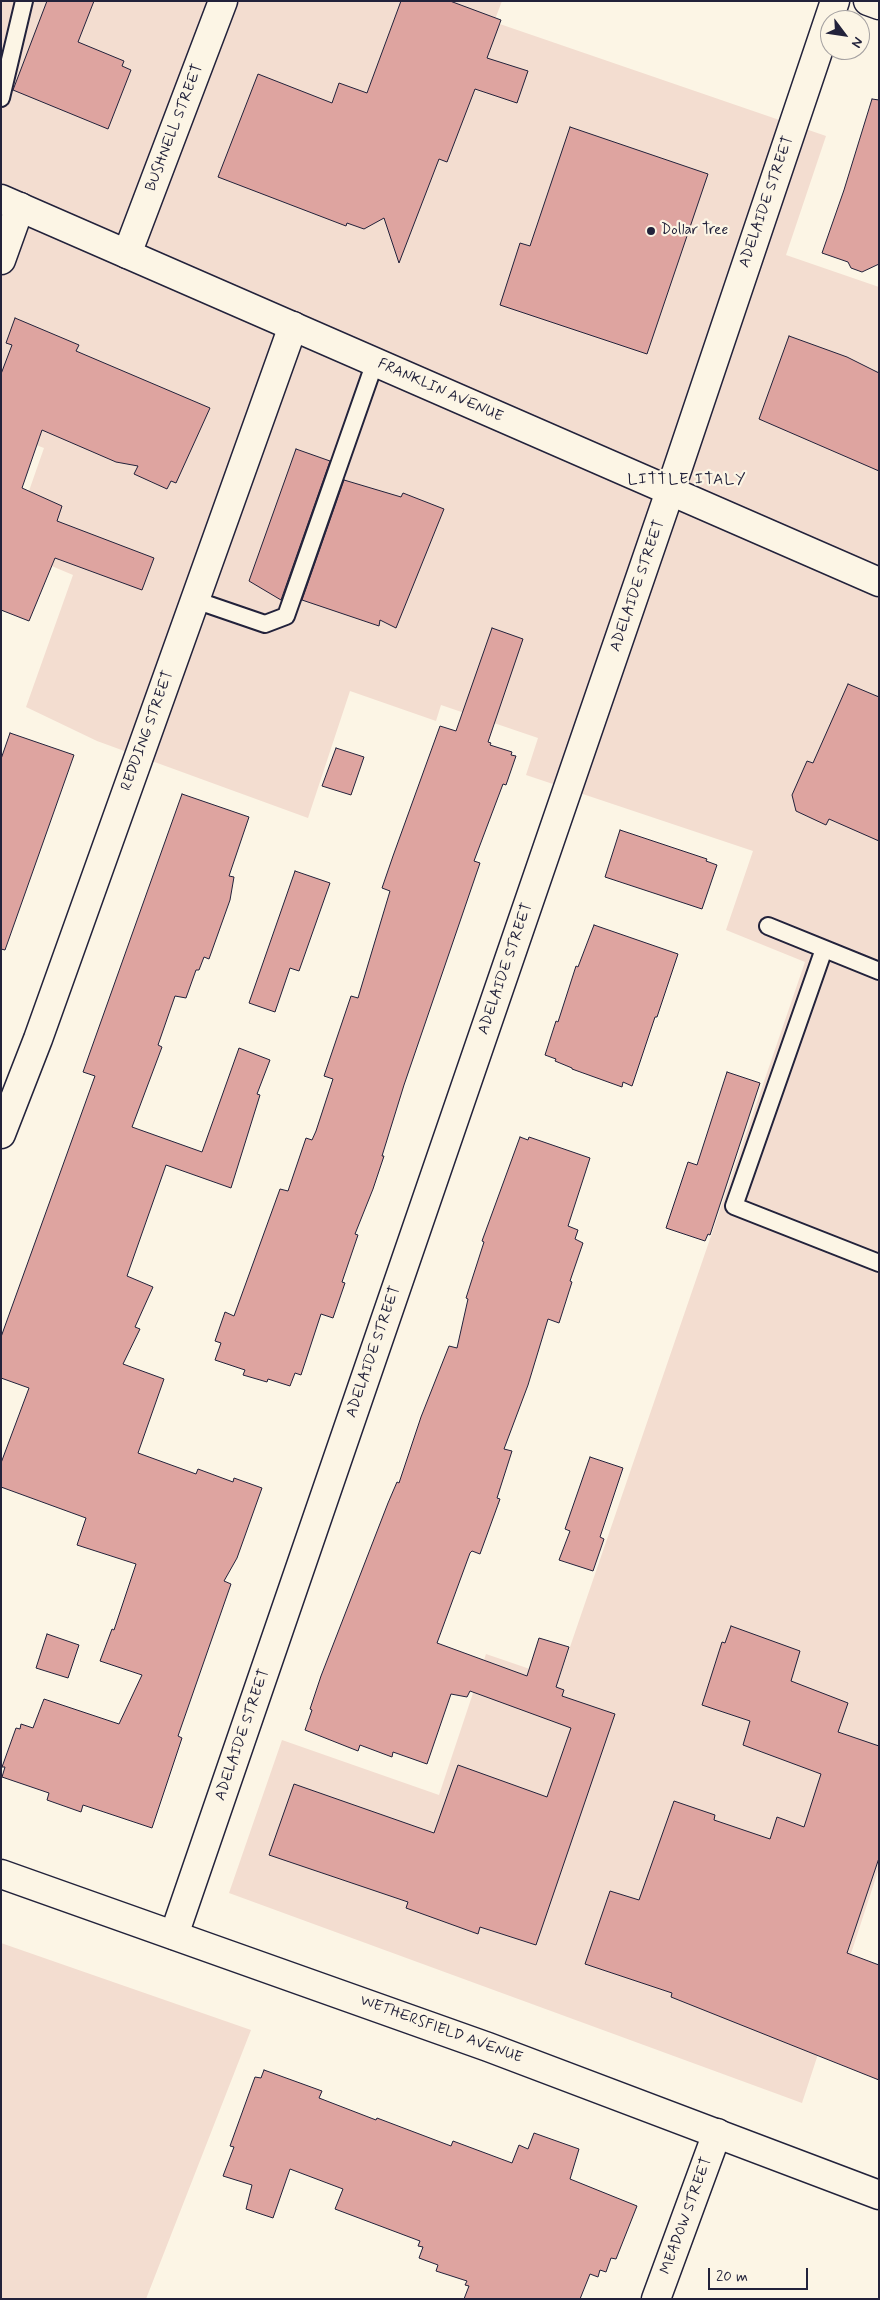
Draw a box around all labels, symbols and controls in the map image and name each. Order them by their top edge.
north arrow [820,10,870,60]
text: N [847,34,867,51]
street label: BUSHNELL STREET [142,62,208,194]
street label: ADELAIDE STREET [736,134,798,270]
place label: Dollar Tree [661,222,728,240]
marker: Dollar Tree [645,225,657,237]
street label: FRANKLIN AVENUE [375,355,505,427]
district label: LITTLE ITALY [625,471,749,491]
street label: ADELAIDE STREET [607,518,669,654]
street label: REDDING STREET [118,668,178,794]
street label: ADELAIDE STREET [475,901,537,1037]
street label: ADELAIDE STREET [343,1284,405,1420]
street label: ADELAIDE STREET [212,1667,274,1803]
street label: WETHERSFIELD AVENUE [357,1992,525,2068]
street label: MEADOW STREET [657,2155,717,2277]
scale bar [710,2258,810,2290]
text: 20 m [716,2267,748,2287]

